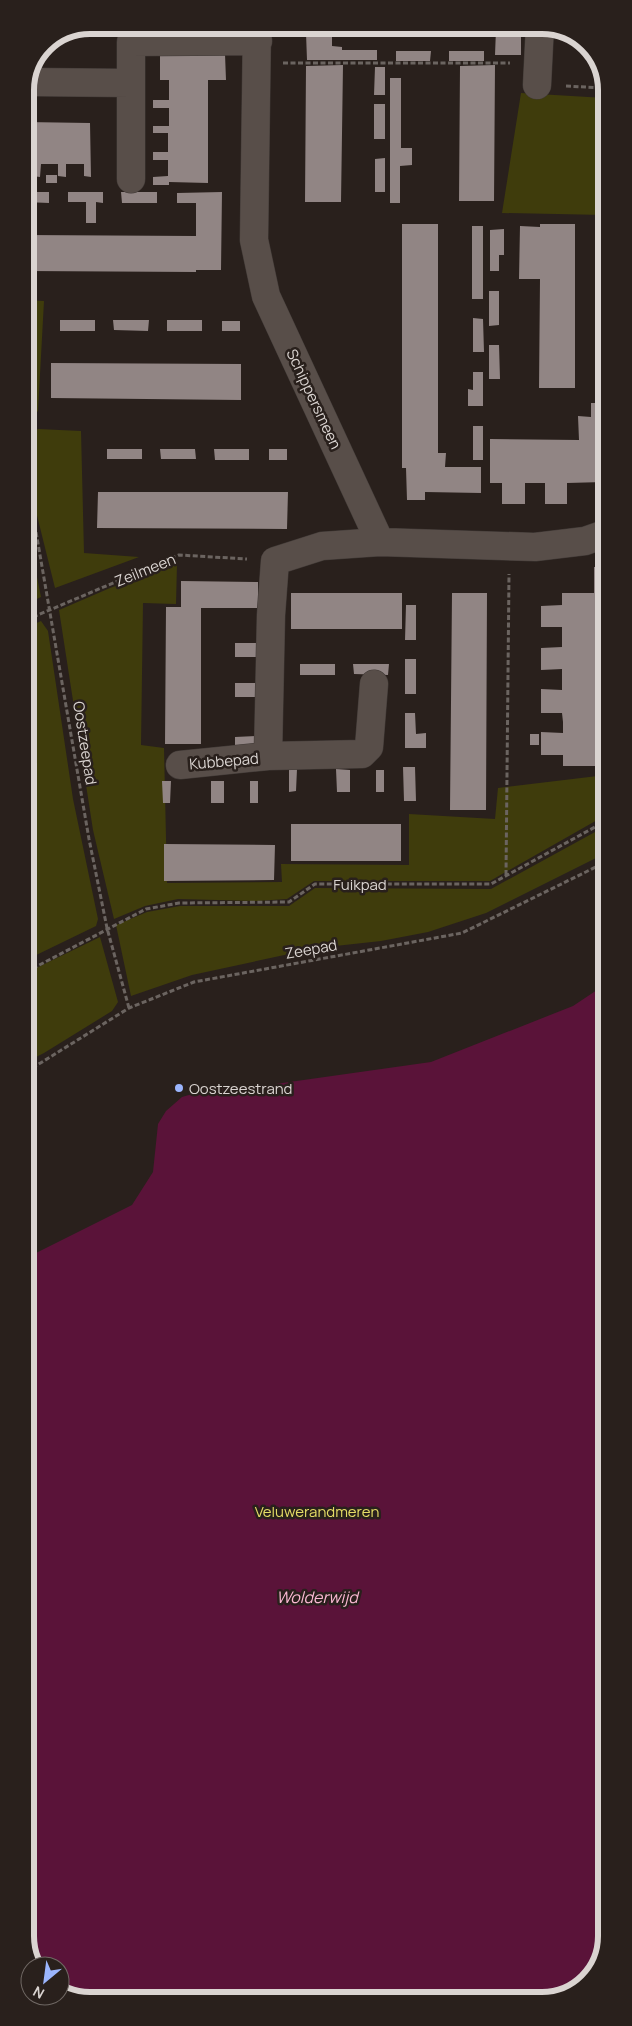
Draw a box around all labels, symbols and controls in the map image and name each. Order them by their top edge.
street label: Schippersmeen [282,345,346,453]
street label: Zeilmeen [111,548,179,592]
street label: Oostzeepad [68,700,102,786]
street label: Kubbepad [188,748,260,774]
street label: Fuikpad [333,874,387,895]
street label: Zeepad [283,934,339,964]
place label: Oostzeestrand [189,1078,292,1099]
marker: Oostzeestrand [173,1082,185,1094]
park label: Veluwerandmeren [255,1501,379,1522]
water label: Wolderwijd [276,1586,360,1608]
north arrow [20,1956,70,2006]
text: N [29,1982,47,2004]

